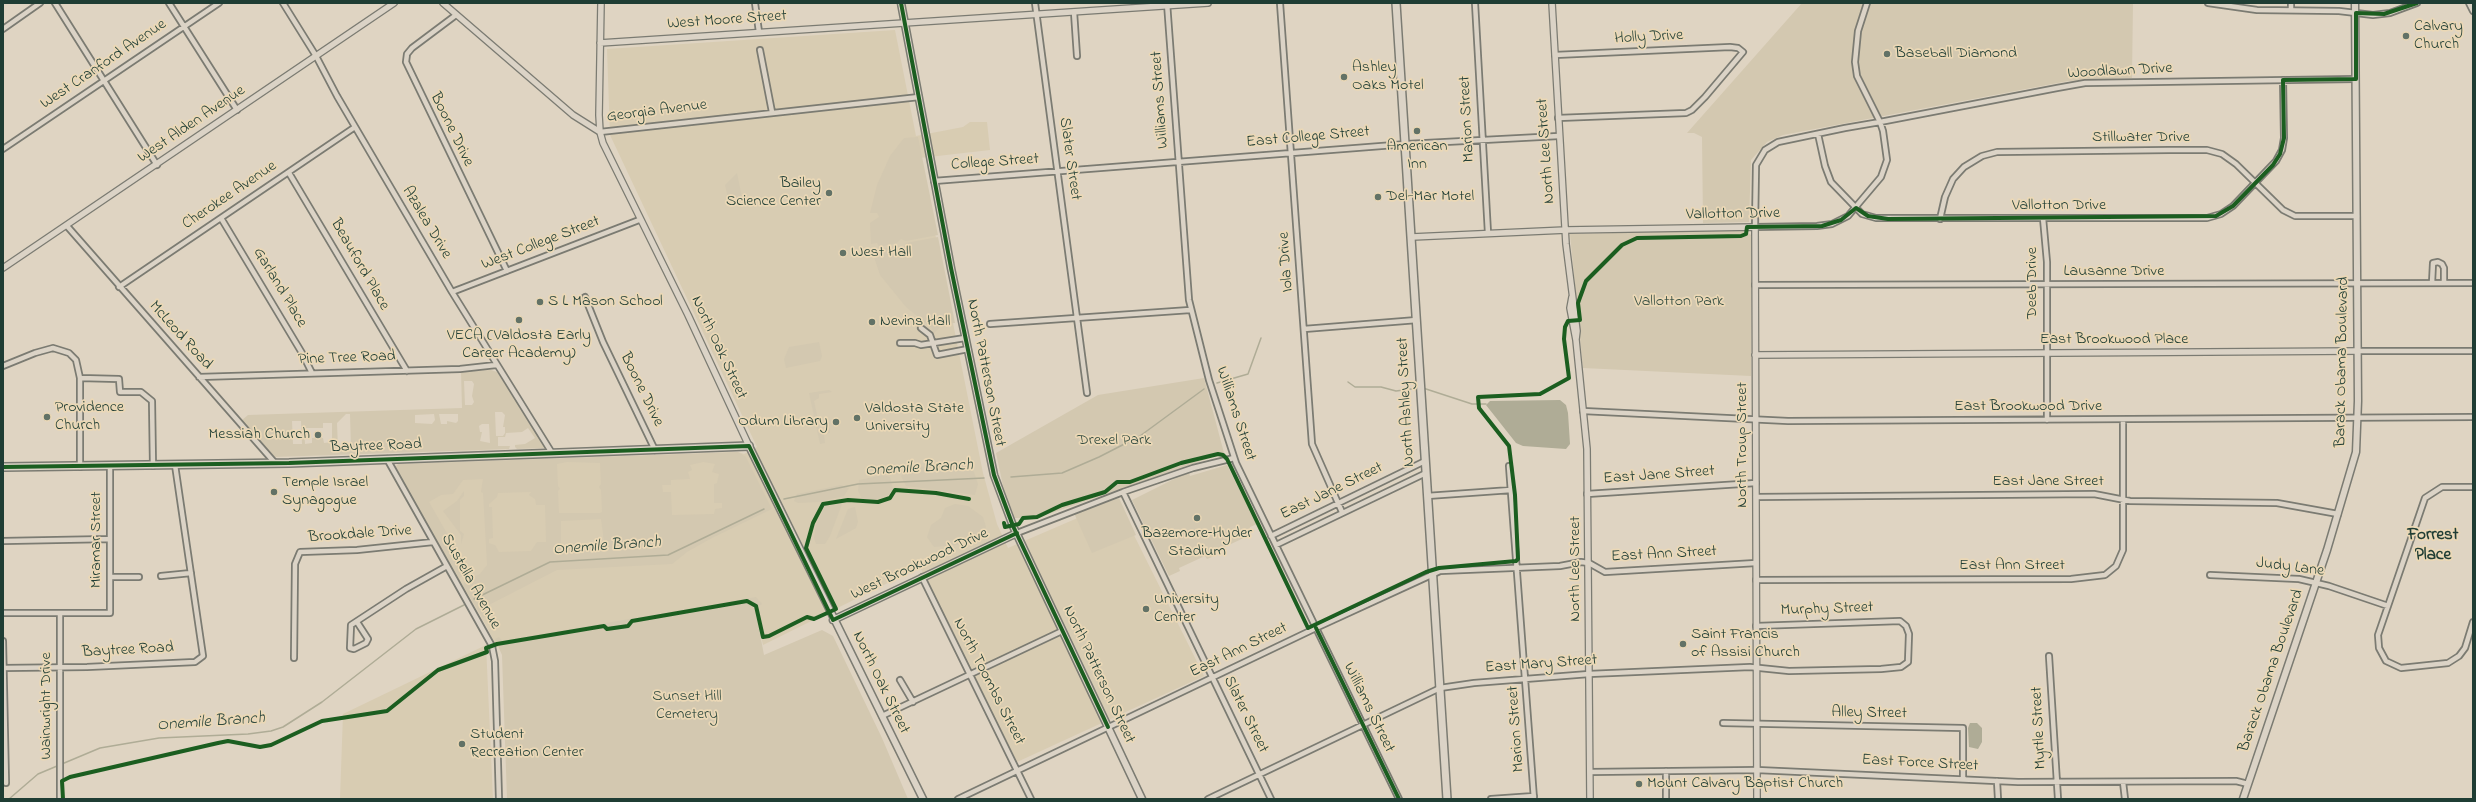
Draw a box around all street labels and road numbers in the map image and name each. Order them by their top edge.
street label: West Moore Street [667,7,787,35]
street label: West Cranford Avenue [37,16,171,114]
street label: Holly Drive [1614,27,1684,49]
street label: Williams Street [1148,51,1174,149]
street label: Woodlawn Drive [2067,60,2173,84]
street label: Marion Street [1456,75,1480,163]
street label: West Alden Avenue [135,82,249,168]
street label: Boone Drive [425,90,477,170]
street label: Georgia Avenue [606,96,708,128]
street label: North Lee Street [1534,98,1560,204]
street label: Slater Street [1054,116,1084,202]
street label: East College Street [1246,123,1370,153]
street label: Stillwater Drive [2092,128,2190,148]
street label: College Street [951,150,1039,176]
street label: Cherokee Avenue [179,157,281,235]
street label: Azalea Drive [397,183,455,263]
street label: Vallotton Drive [2012,196,2106,216]
street label: Vallotton Drive [1686,205,1780,225]
street label: West College Street [479,213,603,275]
street label: Beauford Place [325,216,393,314]
street label: Iola Drive [1275,231,1299,293]
street label: Garland Place [248,245,310,331]
street label: Deeb Drive [2023,247,2043,319]
street label: Lausanne Drive [2064,262,2164,282]
street label: Barack Obama Boulevard [2332,277,2354,447]
street label: North Oak Street [686,293,750,403]
street label: McLeod Road [144,298,216,374]
street label: North Patterson Street [961,298,1009,448]
street label: East Brookwood Place [2040,330,2188,350]
street label: North Ashley Street [1394,337,1420,467]
street label: Pine Tree Road [298,348,396,370]
street label: Boone Drive [615,350,667,430]
street label: Williams Street [1211,365,1259,463]
street label: North Troup Street [1733,382,1753,508]
street label: East Brookwood Drive [1954,397,2102,417]
street label: Baytree Road [330,436,422,458]
street label: East Jane Street [1278,459,1386,525]
street label: East Jane Street [1603,463,1715,489]
street label: East Jane Street [1992,472,2104,492]
street label: Miramar Street [87,492,107,588]
street label: North Lee Street [1566,516,1586,622]
street label: Brookdale Drive [308,522,412,548]
street label: West Brookwood Drive [848,525,992,605]
street label: Sustella Avenue [436,531,504,633]
street label: East Ann Street [1611,543,1717,567]
street label: Judy Lane [2255,554,2325,582]
street label: East Ann Street [1959,556,2065,576]
street label: Barack Obama Boulevard [2235,587,2309,755]
street label: Murphy Street [1780,599,1874,621]
street label: North Patterson Street [1058,603,1138,747]
street label: North Toombs Street [948,615,1028,749]
street label: East Ann Street [1187,619,1291,683]
street label: North Oak Street [847,629,913,737]
street label: Baytree Road [82,639,174,663]
street label: Wainwright Drive [37,652,57,760]
street label: East Mary Street [1484,652,1598,678]
street label: Williams Street [1338,660,1398,756]
street label: Slater Street [1218,673,1272,757]
street label: Marion Street [1504,685,1530,773]
street label: Myrtle Street [2028,686,2052,770]
street label: Alley Street [1831,704,1907,724]
street label: East Force Street [1861,751,1979,777]

